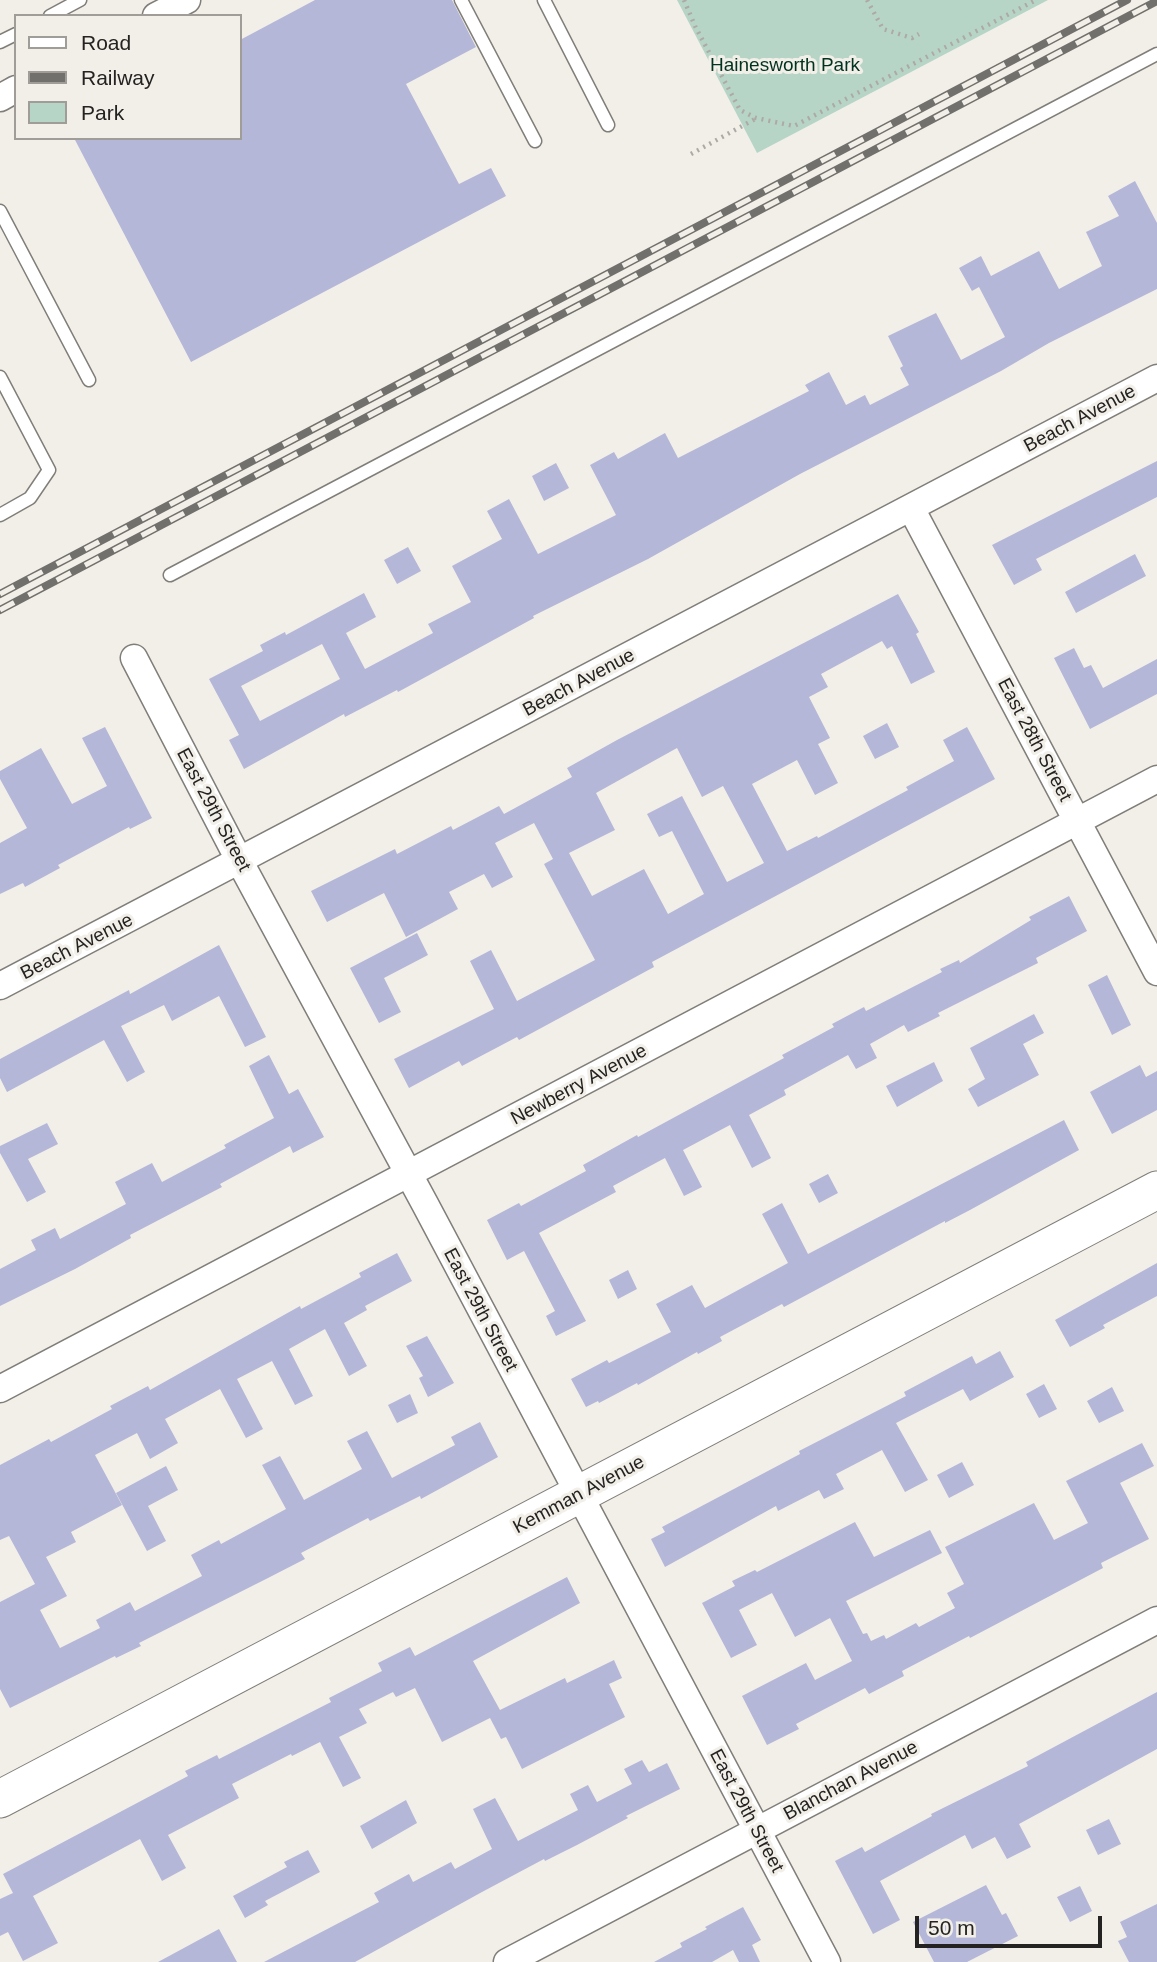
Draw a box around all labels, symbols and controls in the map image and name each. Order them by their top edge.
legend [14,14,242,140]
text: Road [81,31,131,54]
park label: Hainesworth Park [710,55,860,77]
text: Railway [81,66,155,89]
text: Park [81,101,124,124]
street label: Beach Avenue [1020,380,1140,458]
street label: Beach Avenue [519,644,639,722]
street label: East 28th Street [992,674,1076,806]
street label: East 29th Street [171,744,255,876]
street label: Beach Avenue [17,909,137,985]
street label: Newberry Avenue [507,1040,651,1130]
street label: East 29th Street [438,1244,522,1376]
street label: Kemman Avenue [509,1451,649,1539]
street label: Blanchan Avenue [780,1736,922,1826]
street label: East 29th Street [704,1745,788,1877]
scale bar [919,1902,1106,1946]
text: 50 m [928,1916,975,1939]

